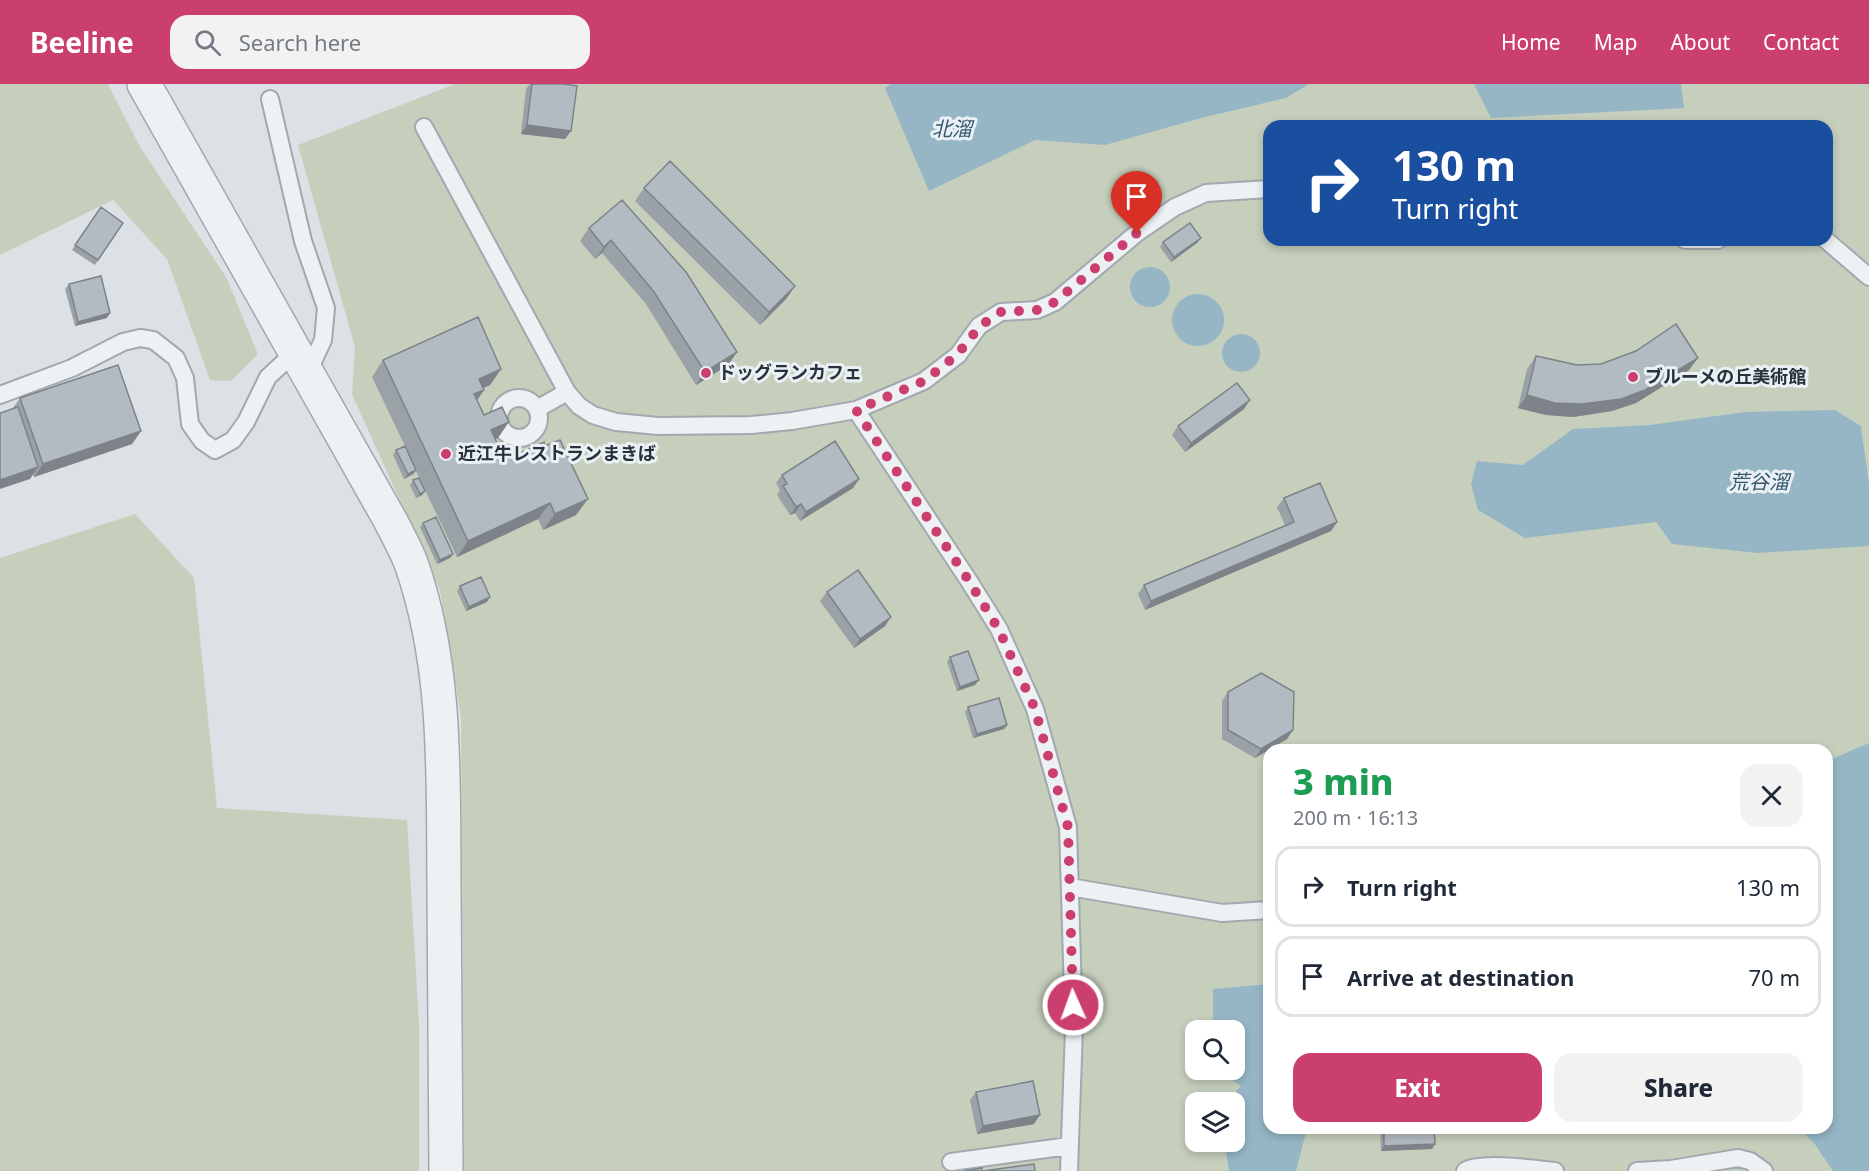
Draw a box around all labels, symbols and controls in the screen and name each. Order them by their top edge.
search box [170,15,590,69]
text: Beeline [30,23,134,61]
icon: search [191,26,224,59]
text: Search here [239,27,361,57]
text: Home [1501,28,1561,56]
text: Map [1594,28,1637,56]
text: About [1670,28,1730,56]
text: Contact [1763,28,1839,56]
water label: 北溜 [932,115,975,142]
text: 130 m [1392,136,1516,193]
icon: right [1293,144,1371,222]
pin [1111,171,1162,233]
icon: arrive [1120,180,1153,213]
text: Turn right [1392,190,1518,227]
place label: ドッグランカフェ [718,360,862,384]
place label: ブルーメの丘美術館 [1645,364,1806,388]
marker: ドッグランカフェ [699,366,713,380]
marker: ブルーメの丘美術館 [1626,370,1640,384]
place label: 近江牛レストランまきば [458,441,656,465]
marker: 近江牛レストランまきば [439,447,453,461]
water label: 荒谷溜 [1729,468,1792,495]
text: 3 min [1293,757,1394,806]
button: close [1740,764,1803,827]
text: 200 m · 16:13 [1293,804,1418,831]
icon: right [1296,870,1329,903]
text: Turn right [1347,872,1457,902]
text: 130 m [1736,872,1800,902]
icon: arrive [1296,960,1329,993]
text: Arrive at destination [1347,962,1574,992]
text: 70 m [1749,962,1800,992]
position arrow [1041,973,1105,1037]
map controls [1185,1020,1245,1152]
button: search [1185,1020,1245,1080]
button: Exit [1293,1053,1542,1122]
button: Share [1554,1053,1803,1122]
button: layers [1185,1092,1245,1152]

